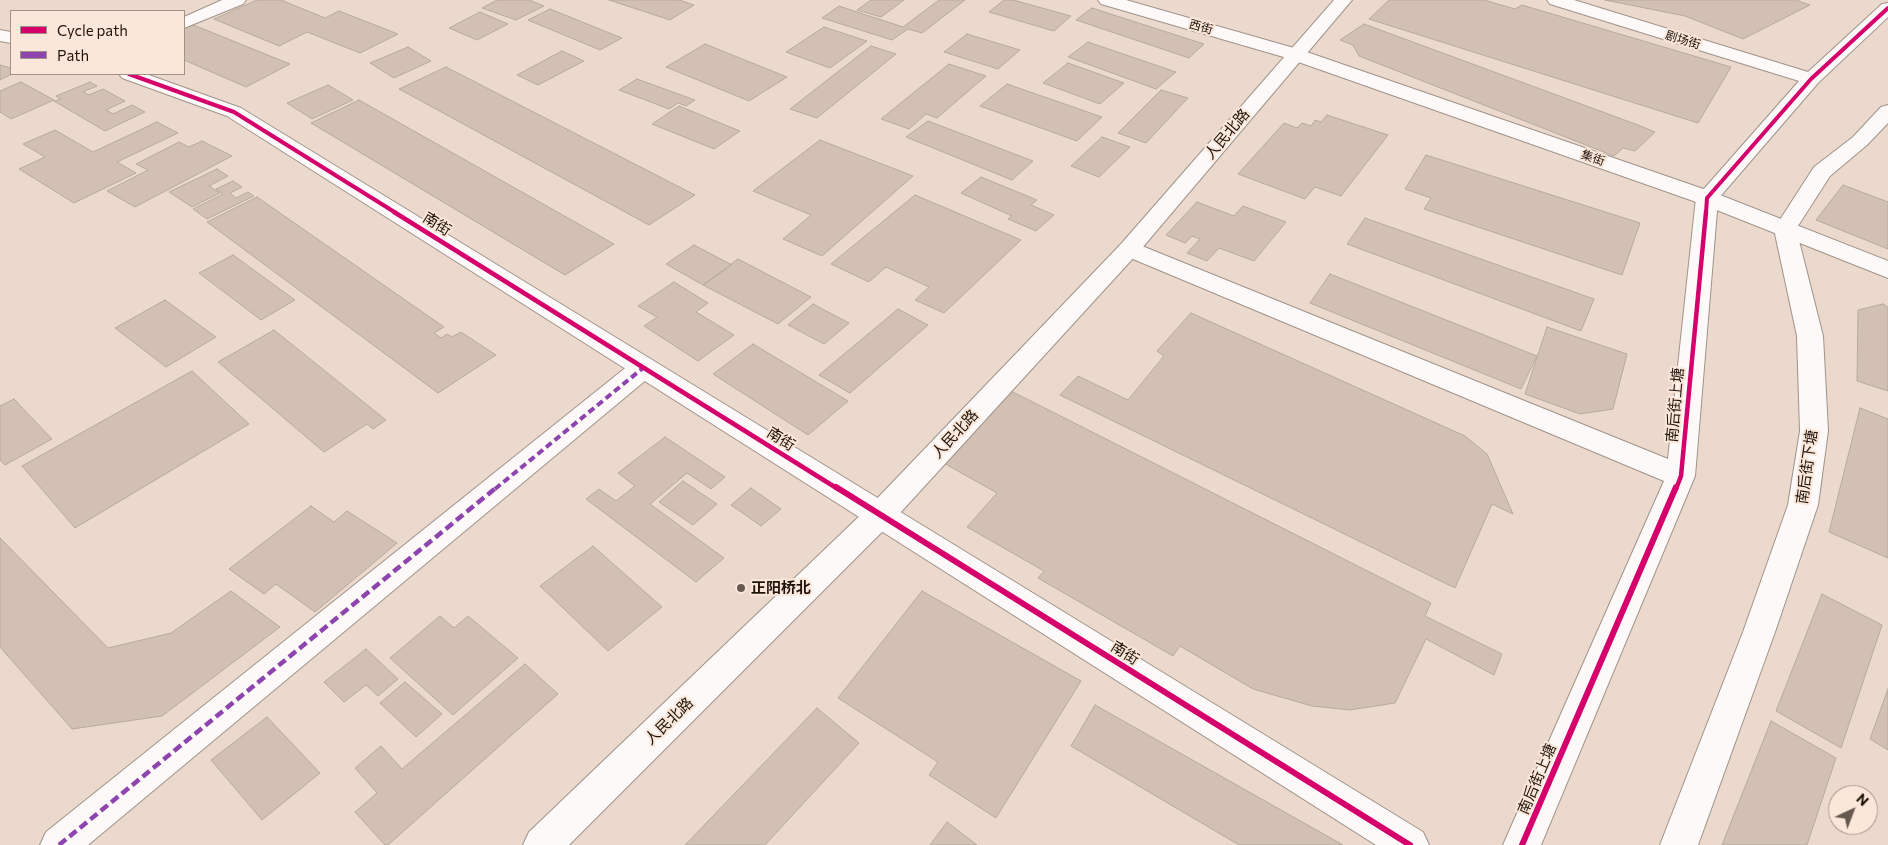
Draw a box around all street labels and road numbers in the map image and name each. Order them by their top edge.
street label: 西街 [1187,17,1215,37]
street label: 剧场街 [1664,28,1702,52]
street label: 人民北路 [1201,105,1253,163]
street label: 集街 [1579,147,1607,169]
street label: 南街 [420,208,454,240]
street label: 南后街上塘 [1663,367,1687,443]
street label: 人民北路 [928,406,982,462]
street label: 南街 [764,423,798,455]
street label: 南后街下塘 [1793,429,1821,505]
street label: 南街 [1108,637,1142,669]
street label: 人民北路 [641,694,697,748]
street label: 南后街上塘 [1514,741,1560,817]

